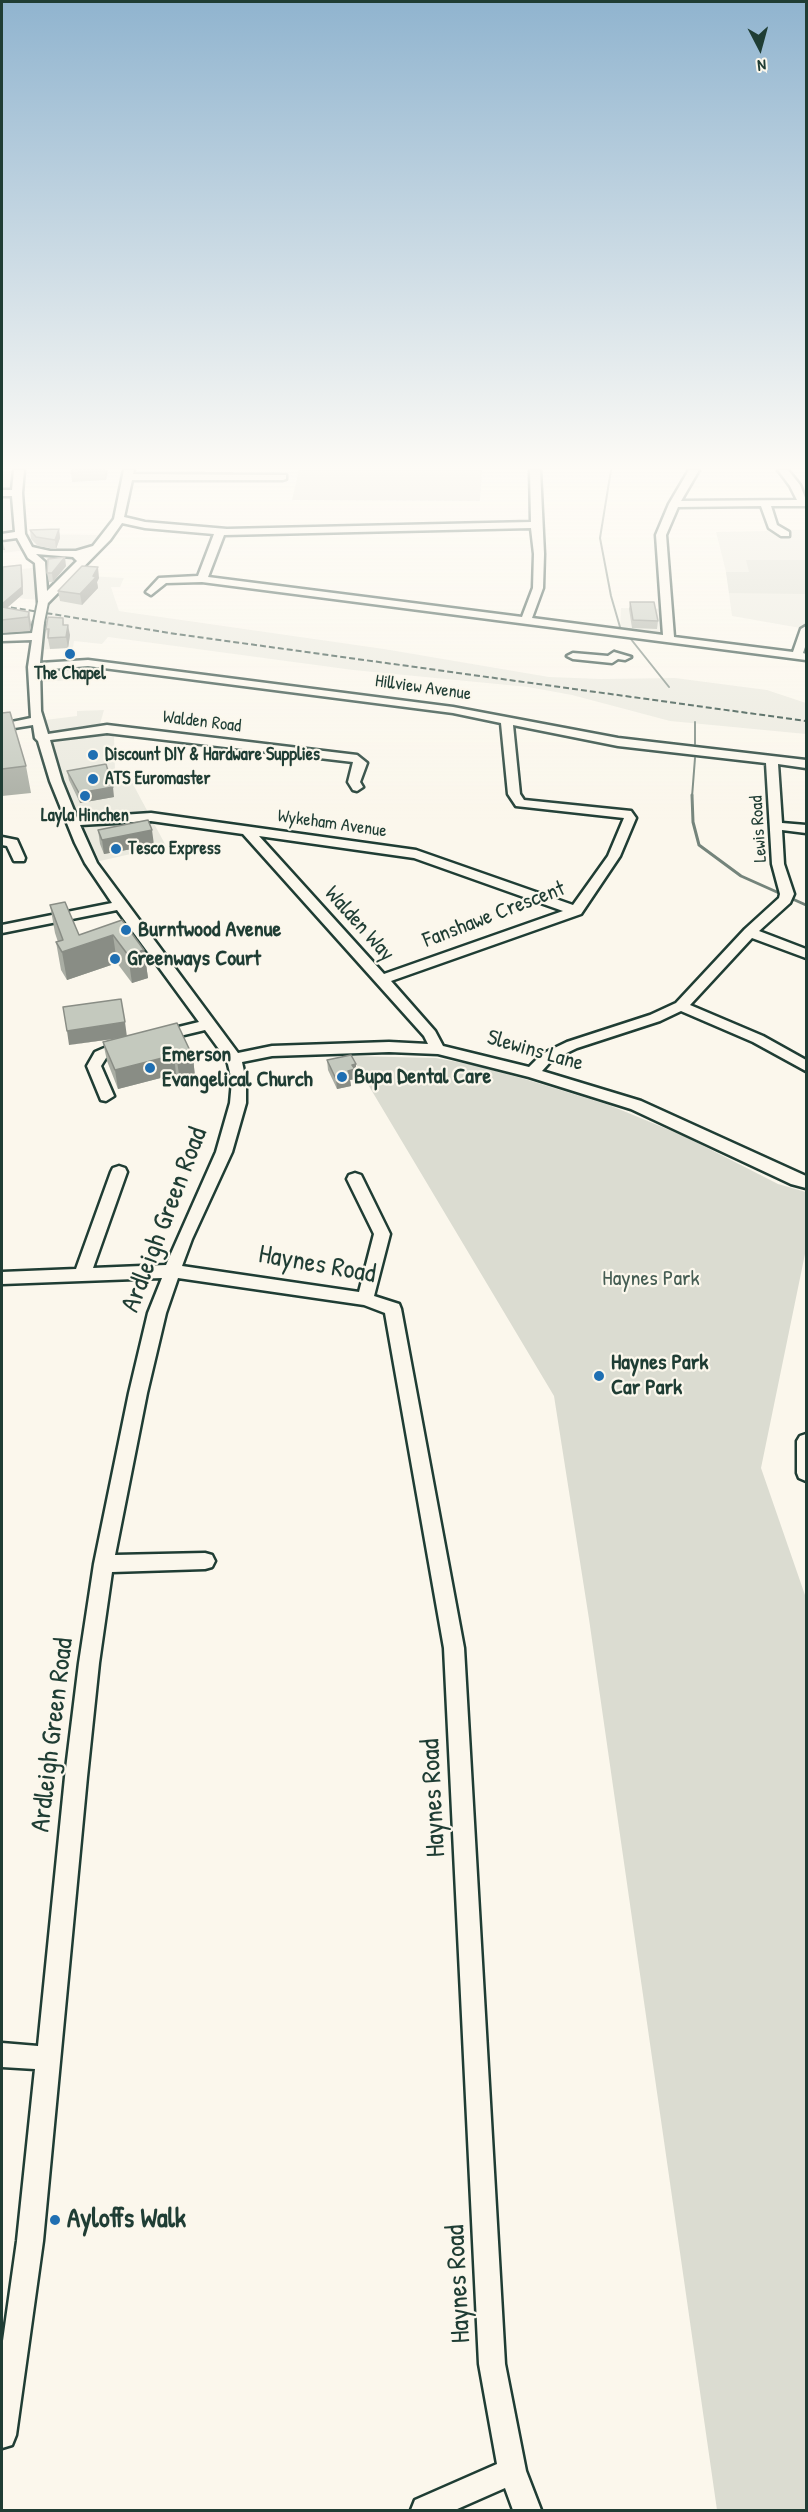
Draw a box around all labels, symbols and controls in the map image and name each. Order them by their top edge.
north arrow [730,18,790,78]
text: N [757,55,767,77]
marker: The Chapel [63,647,77,661]
place label: The Chapel [34,663,106,685]
street label: Hillview Avenue [374,671,472,705]
street label: Walden Road [162,706,242,738]
place label: Discount DIY & Hardware Supplies [105,744,320,766]
marker: Discount DIY & Hardware Supplies [86,748,100,762]
place label: ATS Euromaster [105,768,210,790]
marker: ATS Euromaster [86,772,100,786]
marker: Layla Hinchen [78,789,92,803]
street label: Lewis Road [746,795,772,863]
place label: Layla Hinchen [41,805,129,827]
street label: Wykeham Avenue [276,806,388,842]
place label: Tesco Express [128,838,221,860]
marker: Tesco Express [109,842,123,856]
street label: Fanshawe Crescent [419,876,569,954]
street label: Walden Way [318,881,400,967]
place label: Burntwood Avenue [138,917,281,943]
marker: Burntwood Avenue [119,923,133,937]
place label: Greenways Court [127,946,261,972]
marker: Greenways Court [108,952,122,966]
street label: Slewins Lane [484,1025,586,1077]
place label: Emerson Evangelical Church [162,1042,313,1094]
marker: Emerson Evangelical Church [143,1061,157,1075]
place label: Bupa Dental Care [354,1064,491,1090]
marker: Bupa Dental Care [335,1070,349,1084]
street label: Ardleigh Green Road [115,1123,215,1317]
street label: Haynes Road [256,1239,378,1291]
park label: Haynes Park [602,1266,700,1292]
place label: Haynes Park Car Park [611,1350,708,1402]
marker: Haynes Park Car Park [592,1369,606,1383]
street label: Ardleigh Green Road [25,1636,81,1834]
street label: Haynes Road [415,1738,453,1858]
place label: Ayloffs Walk [67,2204,186,2236]
marker: Ayloffs Walk [48,2213,62,2227]
street label: Haynes Road [440,2224,478,2344]

